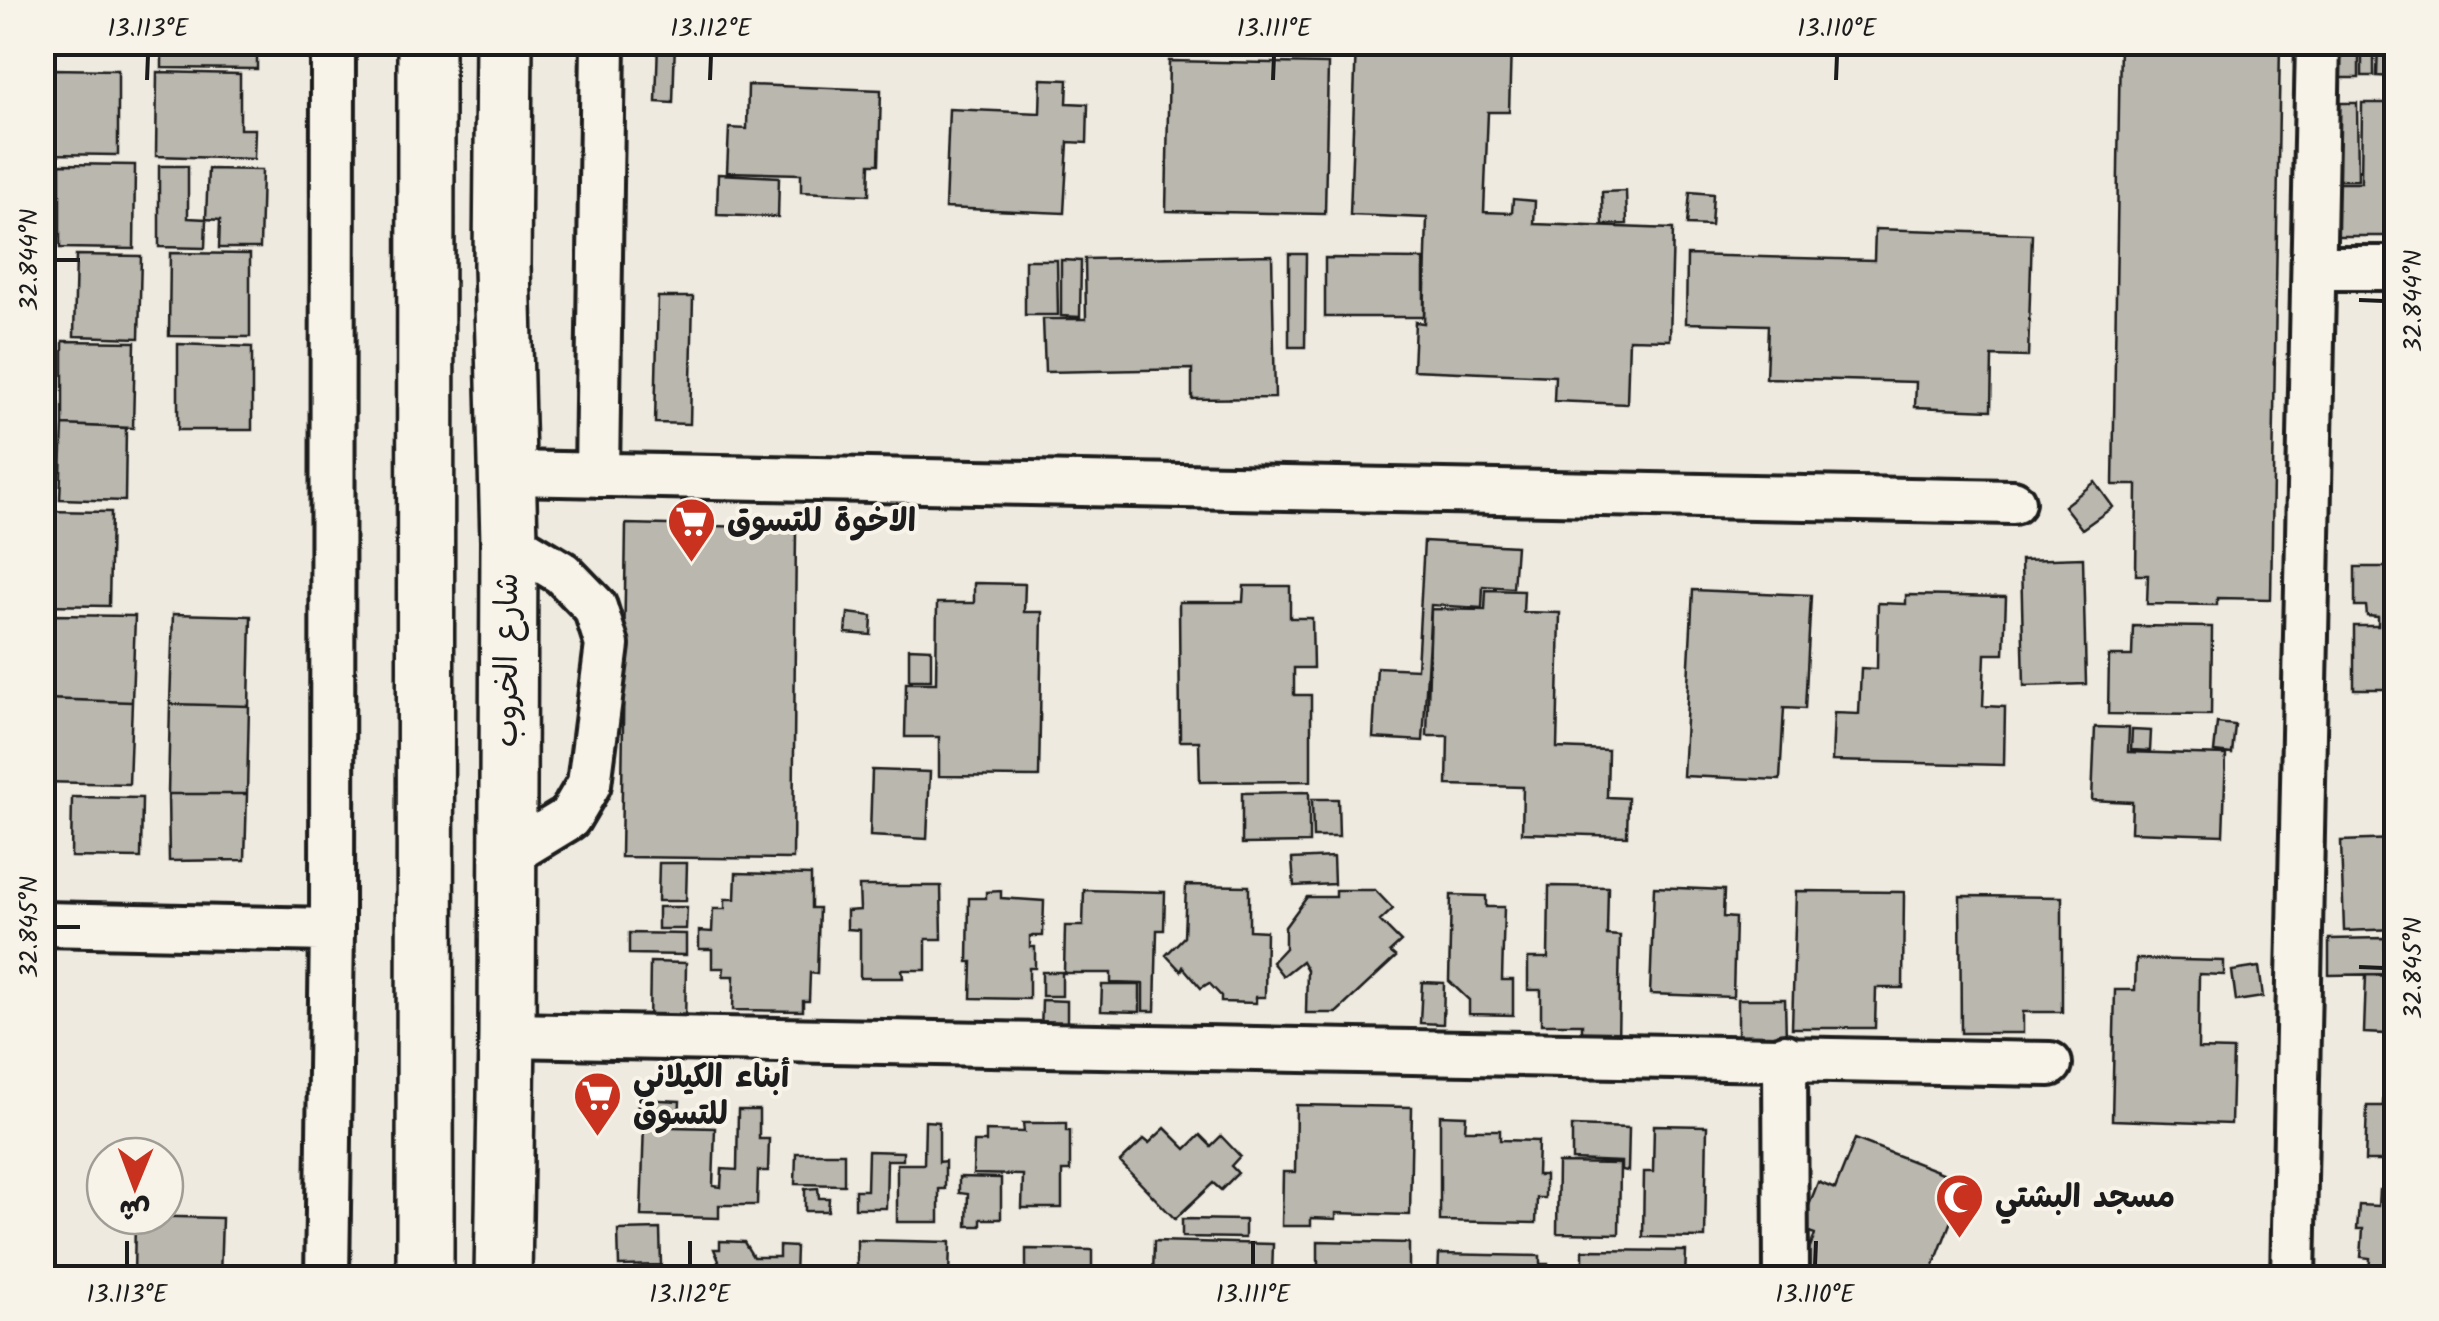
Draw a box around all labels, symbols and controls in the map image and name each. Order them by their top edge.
text: 13.113°E [107,9,190,49]
text: 13.112°E [670,9,753,49]
text: 13.111°E [1237,9,1313,49]
text: 13.110°E [1797,9,1878,49]
text: 32.844°N [10,209,50,311]
text: 32.844°N [2394,250,2434,352]
supermarket icon: الاخوة للتسوق [666,496,718,564]
place label: الاخوة للتسوق [727,497,916,548]
street label: شارع الخروب [483,573,534,747]
text: 32.845°N [10,876,50,978]
text: 32.845°N [2394,917,2434,1019]
place label: أبناء الكيلاني للتسوق [633,1053,790,1141]
supermarket icon: أبناء الكيلاني للتسوق [572,1070,624,1138]
north arrow [85,1136,185,1236]
mosque icon: مسجد البشتي [1934,1172,1986,1240]
place label: مسجد البشتي [1995,1173,2175,1225]
text: ش [119,1186,150,1231]
text: 13.113°E [86,1275,169,1315]
text: 13.112°E [649,1275,732,1315]
text: 13.111°E [1216,1275,1292,1315]
text: 13.110°E [1775,1275,1856,1315]

